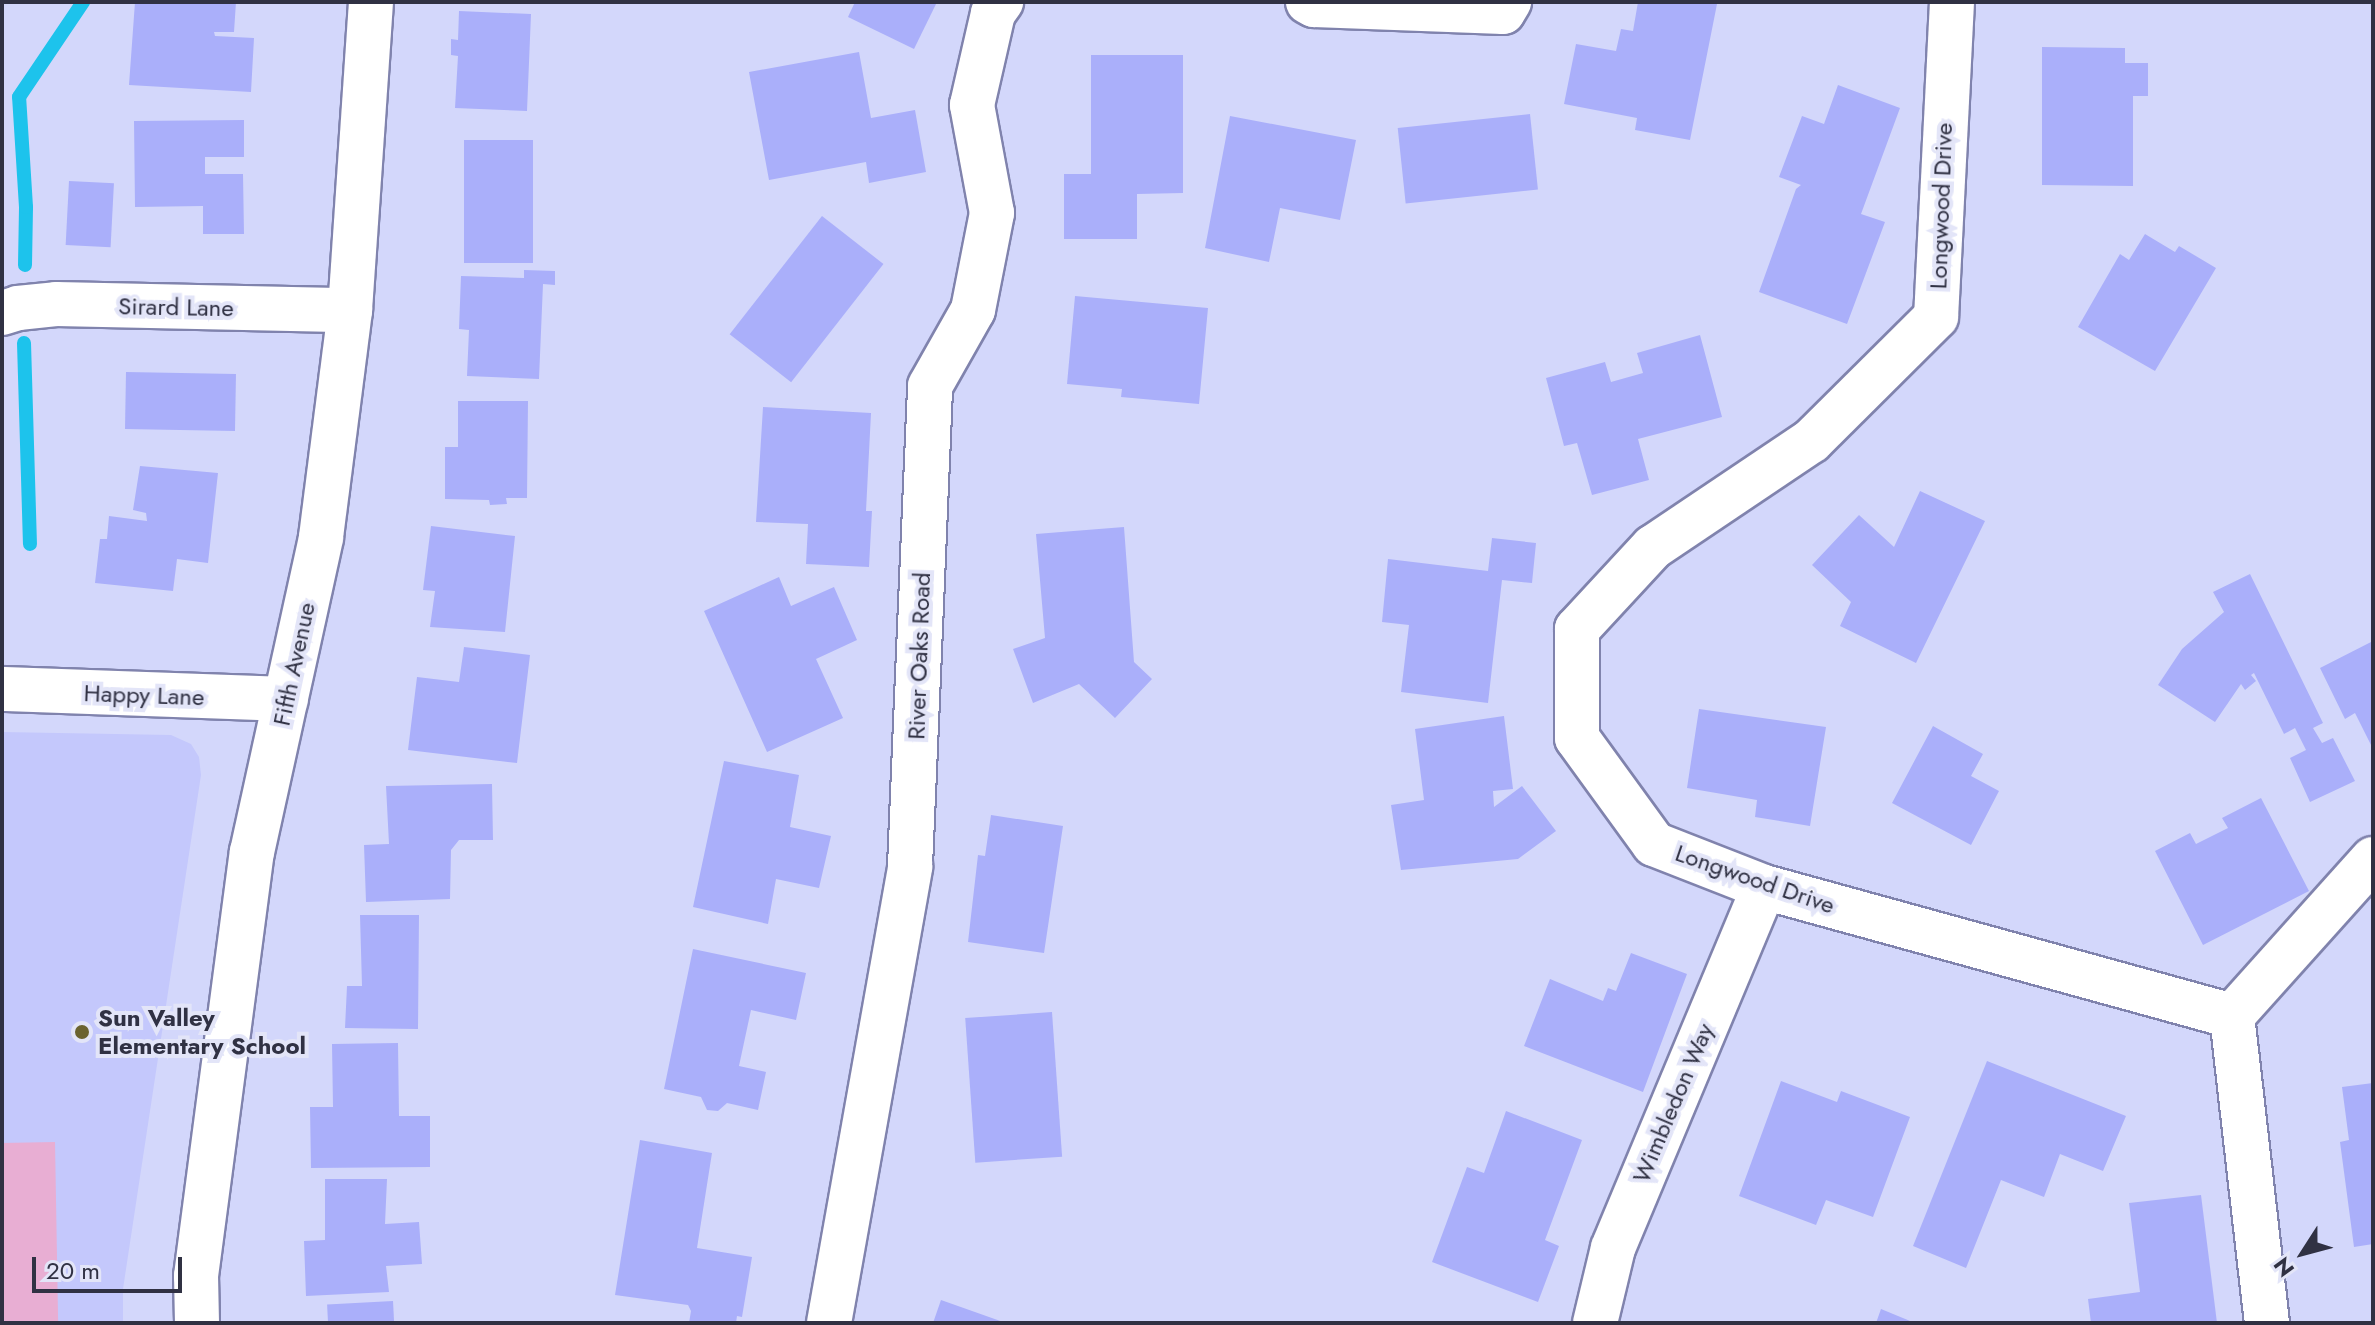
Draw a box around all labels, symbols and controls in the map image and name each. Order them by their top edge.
street label: Longwood Drive [1924,122,1958,290]
street label: Sirard Lane [118,292,234,322]
street label: River Oaks Road [902,572,936,740]
street label: Fifth Avenue [267,600,321,728]
street label: Happy Lane [83,679,205,711]
street label: Longwood Drive [1672,838,1838,920]
place label: Sun Valley Elementary School [98,1004,306,1060]
street label: Wimbledon Way [1626,1019,1720,1187]
marker: Sun Valley Elementary School [73,1023,91,1041]
north arrow [2263,1213,2343,1293]
scale bar [36,1241,186,1291]
text: N [2266,1251,2302,1284]
text: 20 m [46,1253,100,1288]

